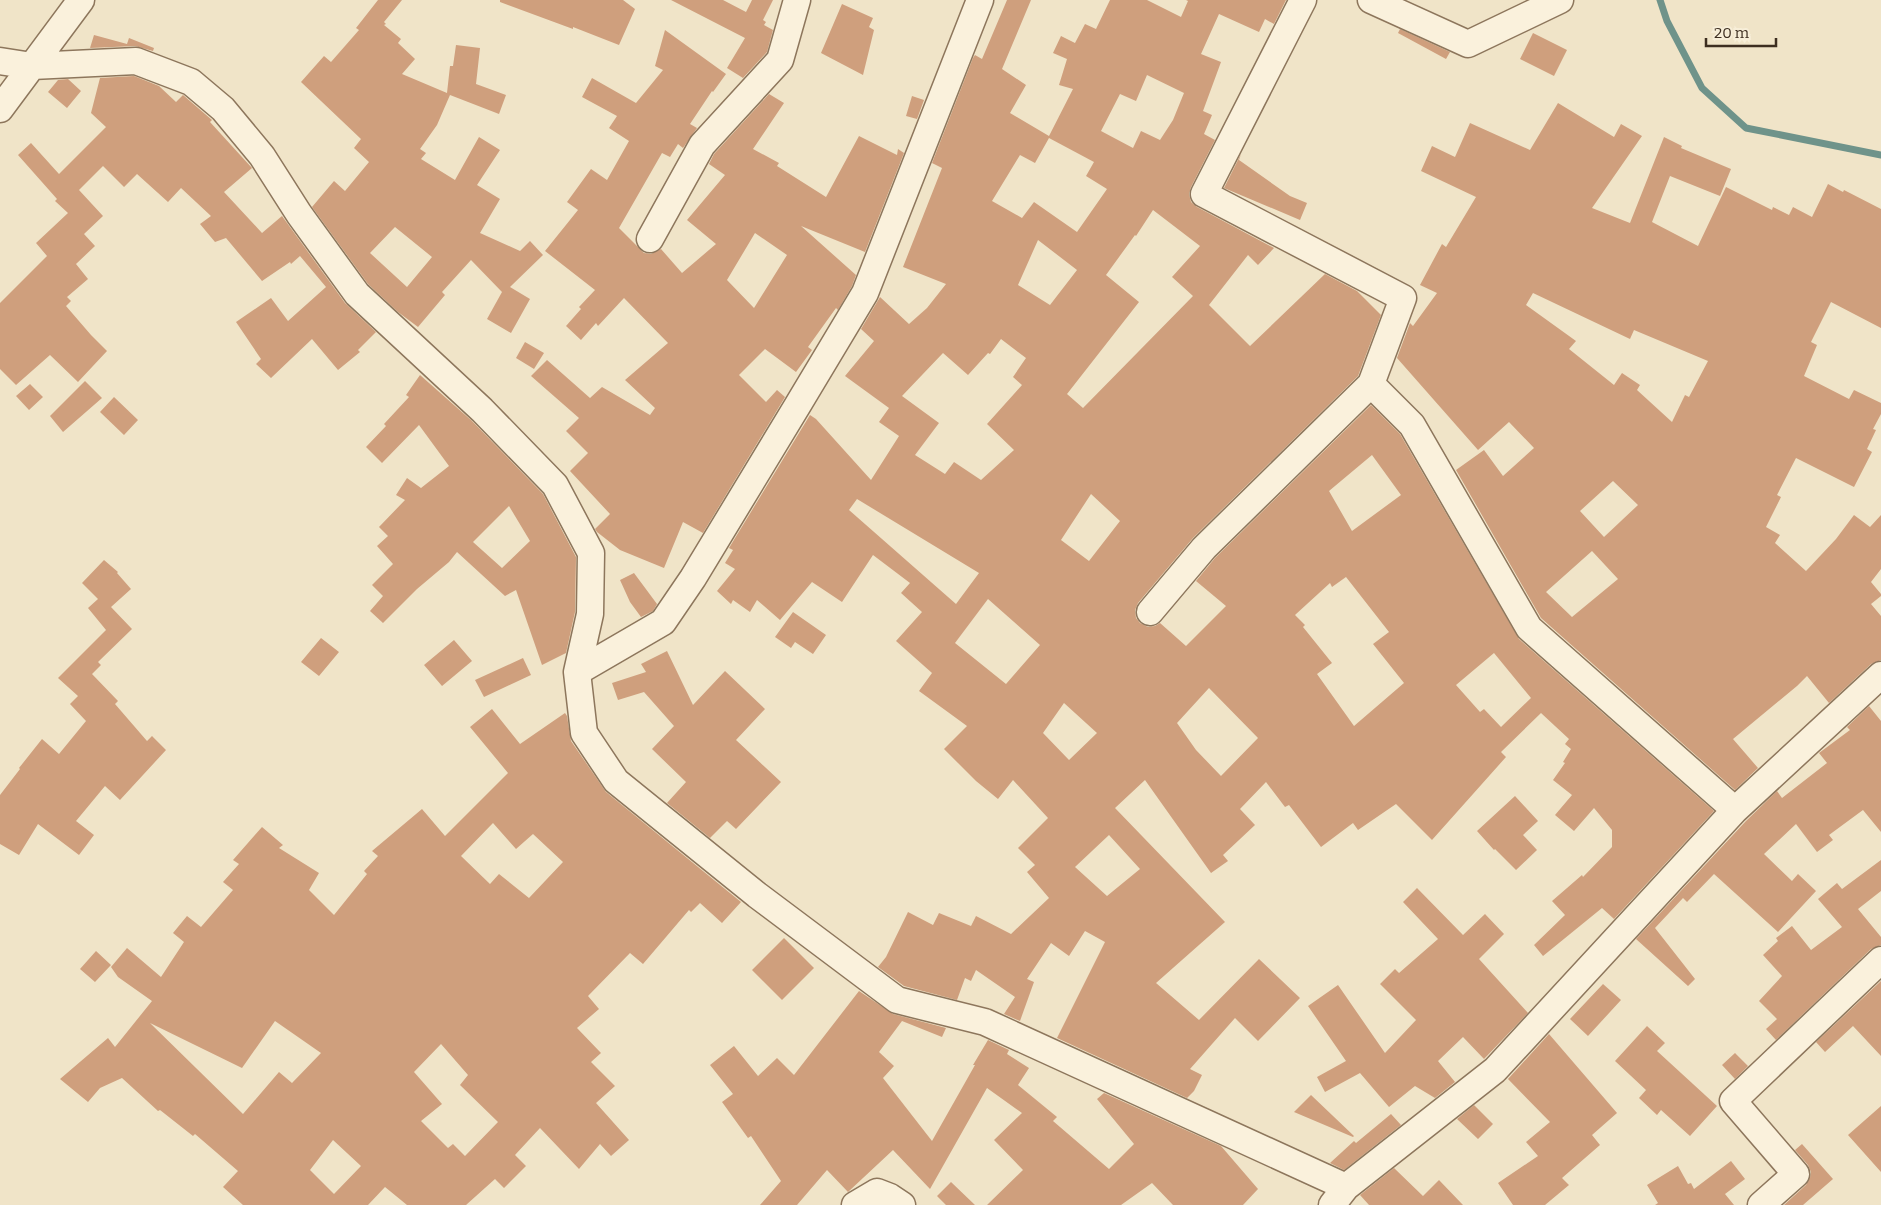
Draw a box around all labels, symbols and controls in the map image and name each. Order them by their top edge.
scale bar [1706,15,1776,47]
text: 20 m [1714,24,1750,42]

